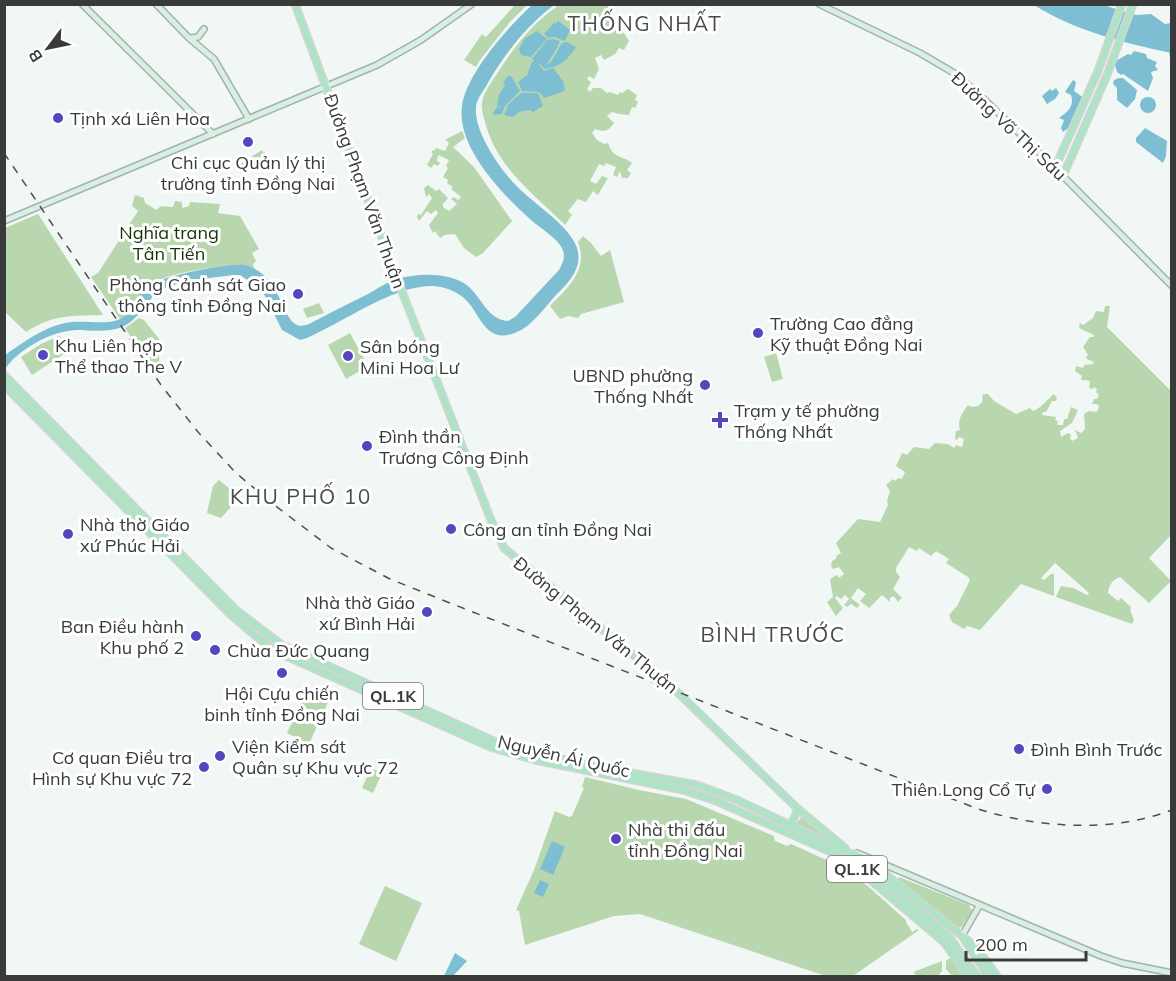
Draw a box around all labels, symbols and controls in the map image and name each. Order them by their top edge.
district label: THỐNG NHẤT [568,9,722,36]
north arrow [18,18,78,78]
text: B [24,46,47,66]
street label: Đường Võ Thị Sáu [946,67,1072,185]
street label: Đường Phạm Văn Thuận [319,90,411,292]
place label: Tịnh xá Liên Hoa [70,107,210,130]
marker: Tịnh xá Liên Hoa [51,111,65,125]
marker: Chi cục Quản lý thị trường tỉnh Đồng Nai [241,135,255,149]
place label: Chi cục Quản lý thị trường tỉnh Đồng Nai [161,151,335,195]
park label: Nghĩa trang Tân Tiến [119,221,219,265]
place label: Phòng Cảnh sát Giao thông tỉnh Đồng Nai [109,273,286,317]
marker: Phòng Cảnh sát Giao thông tỉnh Đồng Nai [291,287,305,301]
place label: Trường Cao đẳng Kỹ thuật Đồng Nai [770,312,923,356]
marker: Trường Cao đẳng Kỹ thuật Đồng Nai [751,326,765,340]
place label: Khu Liên hợp Thể thao The V [55,334,182,378]
place label: Sân bóng Mini Hoa Lư [360,335,460,379]
marker: Khu Liên hợp Thể thao The V [36,348,50,362]
marker: Sân bóng Mini Hoa Lư [341,349,355,363]
place label: UBND phường Thống Nhất [573,364,693,408]
marker: UBND phường Thống Nhất [698,378,712,392]
place label: Trạm y tế phường Thống Nhất [734,399,880,443]
marker: Trạm y tế phường Thống Nhất [711,411,729,429]
place label: Đình thần Trương Công Định [379,425,529,469]
marker: Đình thần Trương Công Định [360,439,374,453]
district label: KHU PHỐ 10 [230,482,372,509]
place label: Nhà thờ Giáo xứ Phúc Hải [80,513,190,557]
place label: Công an tỉnh Đồng Nai [463,518,652,541]
marker: Công an tỉnh Đồng Nai [444,522,458,536]
marker: Nhà thờ Giáo xứ Phúc Hải [61,527,75,541]
street label: Đường Phạm Văn Thuận [509,551,683,699]
place label: Nhà thờ Giáo xứ Bình Hải [305,591,415,635]
marker: Nhà thờ Giáo xứ Bình Hải [420,605,434,619]
place label: Ban Điều hành Khu phố 2 [61,615,184,659]
district label: BÌNH TRƯỚC [700,621,846,647]
marker: Ban Điều hành Khu phố 2 [189,629,203,643]
place label: Chùa Đức Quang [227,639,370,662]
marker: Chùa Đức Quang [208,643,222,657]
marker: Hội Cựu chiến binh tỉnh Đồng Nai [275,666,289,680]
place label: Hội Cựu chiến binh tỉnh Đồng Nai [204,682,360,726]
road number: QL.1K [363,683,423,709]
street label: Nguyễn Ái Quốc [496,730,632,782]
place label: Viện Kiểm sát Quân sự Khu vực 72 [232,735,399,779]
place label: Đình Bình Trước [1031,738,1163,761]
marker: Đình Bình Trước [1012,742,1026,756]
place label: Cơ quan Điều tra Hình sự Khu vực 72 [32,746,192,790]
marker: Viện Kiểm sát Quân sự Khu vực 72 [213,749,227,763]
marker: Cơ quan Điều tra Hình sự Khu vực 72 [197,760,211,774]
place label: Thiên Long Cổ Tự [892,778,1037,801]
marker: Thiên Long Cổ Tự [1040,782,1054,796]
place label: Nhà thi đấu tỉnh Đồng Nai [628,818,743,862]
marker: Nhà thi đấu tỉnh Đồng Nai [609,832,623,846]
road number: QL.1K [827,856,887,882]
scale bar [966,924,1086,962]
text: 200 m [975,933,1028,956]

